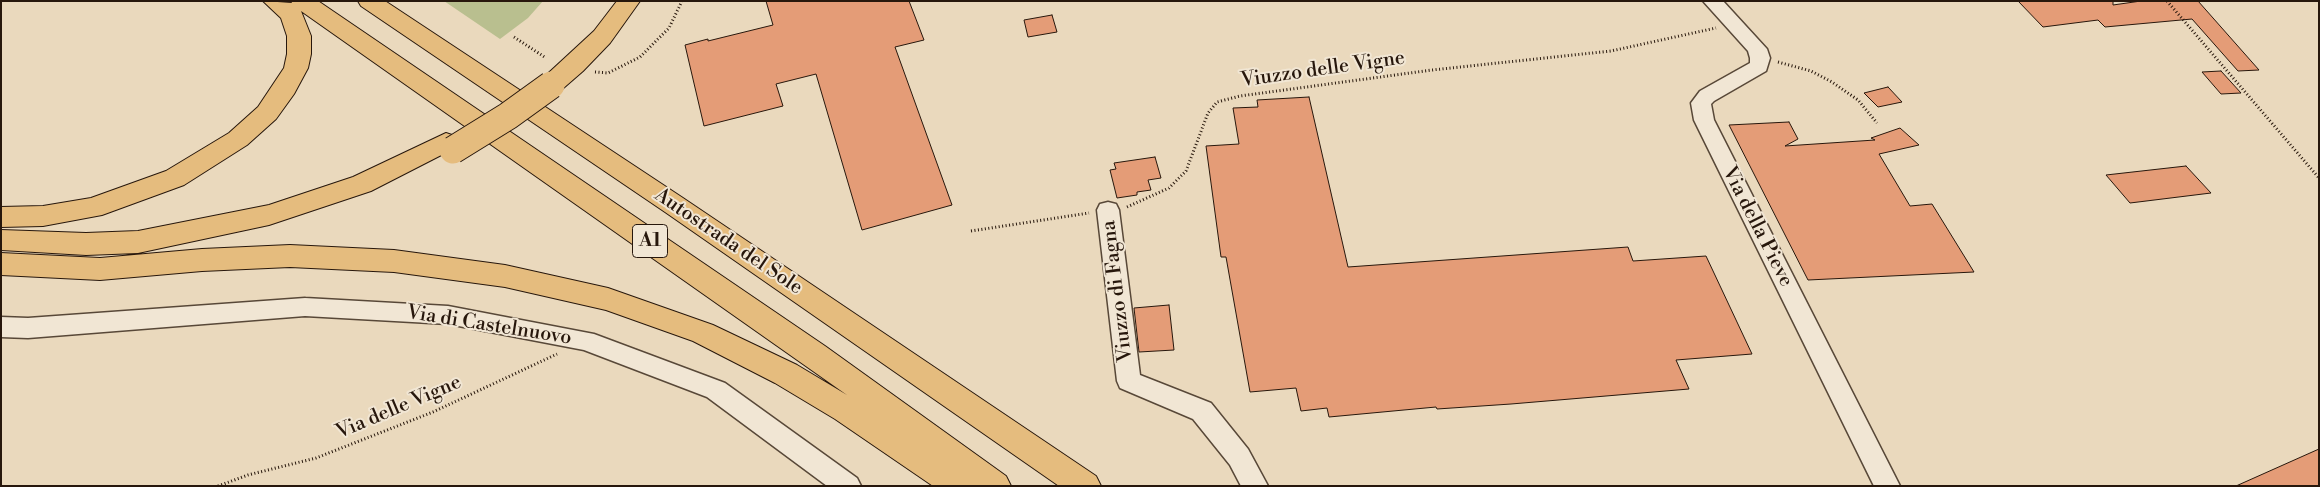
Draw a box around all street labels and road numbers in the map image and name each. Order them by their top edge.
street label: Viuzzo delle Vigne [1239,47,1407,93]
street label: Via della Pieve [1716,163,1798,291]
street label: Autostrada del Sole [649,184,807,300]
street label: Viuzzo di Fagna [1097,219,1139,363]
road number: A1 [632,225,668,258]
street label: Via di Castelnuovo [405,301,573,351]
street label: Via delle Vigne [333,371,465,445]

